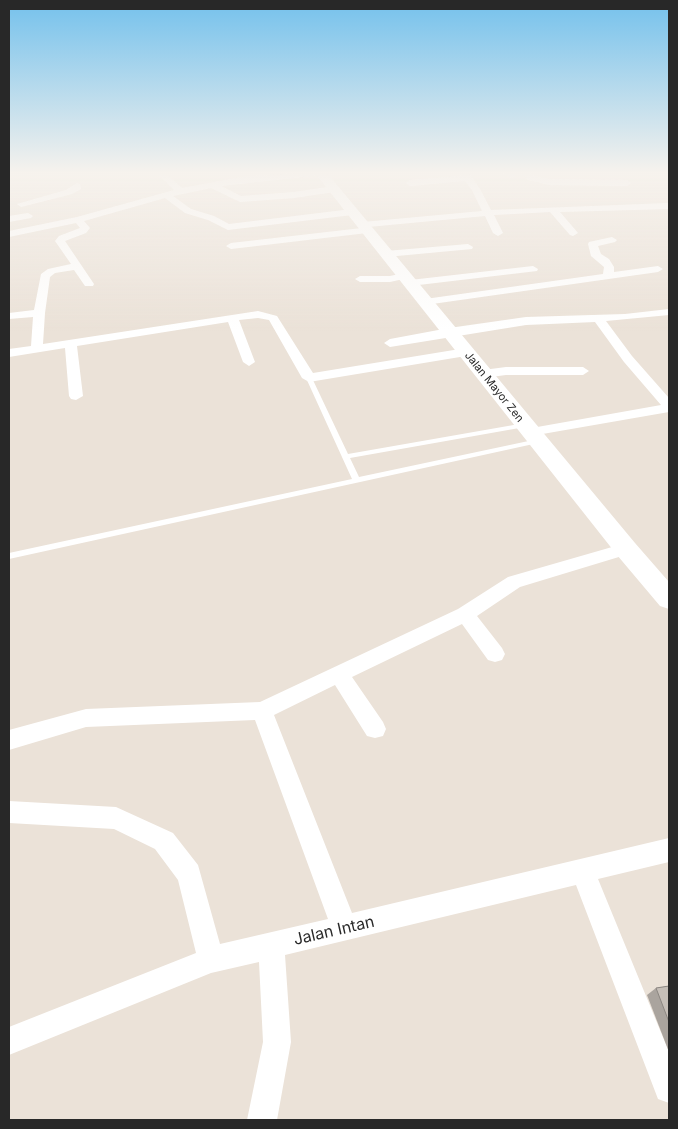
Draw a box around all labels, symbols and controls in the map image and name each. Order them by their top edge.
street label: Jalan Mayor Zen [462,349,526,425]
street label: Jalan Intan [292,912,376,950]

